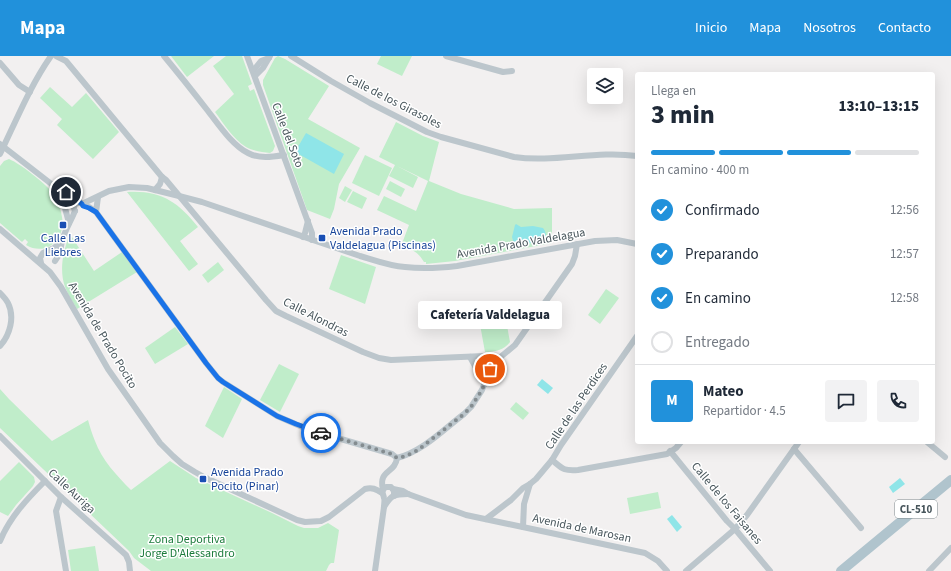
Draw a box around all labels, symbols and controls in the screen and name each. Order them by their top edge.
text: Mapa [20,15,65,42]
text: Inicio [695,18,727,38]
text: Mapa [749,18,781,38]
text: Nosotros [803,18,856,38]
text: Contacto [878,18,931,38]
map controls [587,68,623,104]
button: layers [587,68,623,104]
street label: Calle de los Girasoles [343,70,445,133]
text: Llega en [651,82,696,100]
text: 3 min [651,96,715,133]
text: 13:10–13:15 [838,96,919,117]
street label: Calle del Soto [267,100,308,170]
text: En camino · 400 m [651,161,749,179]
pin [49,175,83,209]
icon: home [55,181,77,203]
icon: check [651,199,673,221]
text: Confirmado [685,200,760,221]
text: 12:56 [890,201,919,219]
marker: Calle Las Liebres [58,220,68,230]
place label: Avenida Prado Valdelagua (Piscinas) [330,223,436,254]
street label: Avenida Prado Valdelagua [455,224,587,263]
place label: Calle Las Liebres [41,230,85,261]
marker: Avenida Prado Valdelagua (Piscinas) [317,233,327,243]
icon: check [651,243,673,265]
text: Preparando [685,244,759,265]
text: 12:57 [890,245,919,263]
street label: Avenida de Prado Pocito [64,279,141,392]
icon: check [651,287,673,309]
text: En camino [685,288,751,309]
text: 12:58 [890,289,919,307]
street label: Calle Alondras [280,294,352,341]
callout: Cafetería Valdelagua [418,301,562,329]
text: Cafetería Valdelagua [430,306,550,324]
text: Entregado [685,332,750,353]
pin [473,352,507,386]
icon: bag [479,358,501,380]
street label: Calle de las Perdices [541,360,612,453]
button: chat [825,380,867,422]
button: phone [877,380,919,422]
text: Mateo [703,381,744,402]
text: M [666,390,678,411]
text: Repartidor · 4.5 [703,402,786,420]
courier [301,413,341,453]
icon: car [310,422,332,444]
street label: Calle de los Faisanes [687,459,766,548]
place label: Avenida Prado Pocito (Pinar) [211,464,283,495]
street label: Calle Auriga [44,465,99,518]
marker: Avenida Prado Pocito (Pinar) [198,474,208,484]
road number: CL-510 [895,500,937,518]
street label: Avenida de Marosan [531,510,633,547]
park label: Zona Deportiva Jorge D'Alessandro [139,531,235,562]

